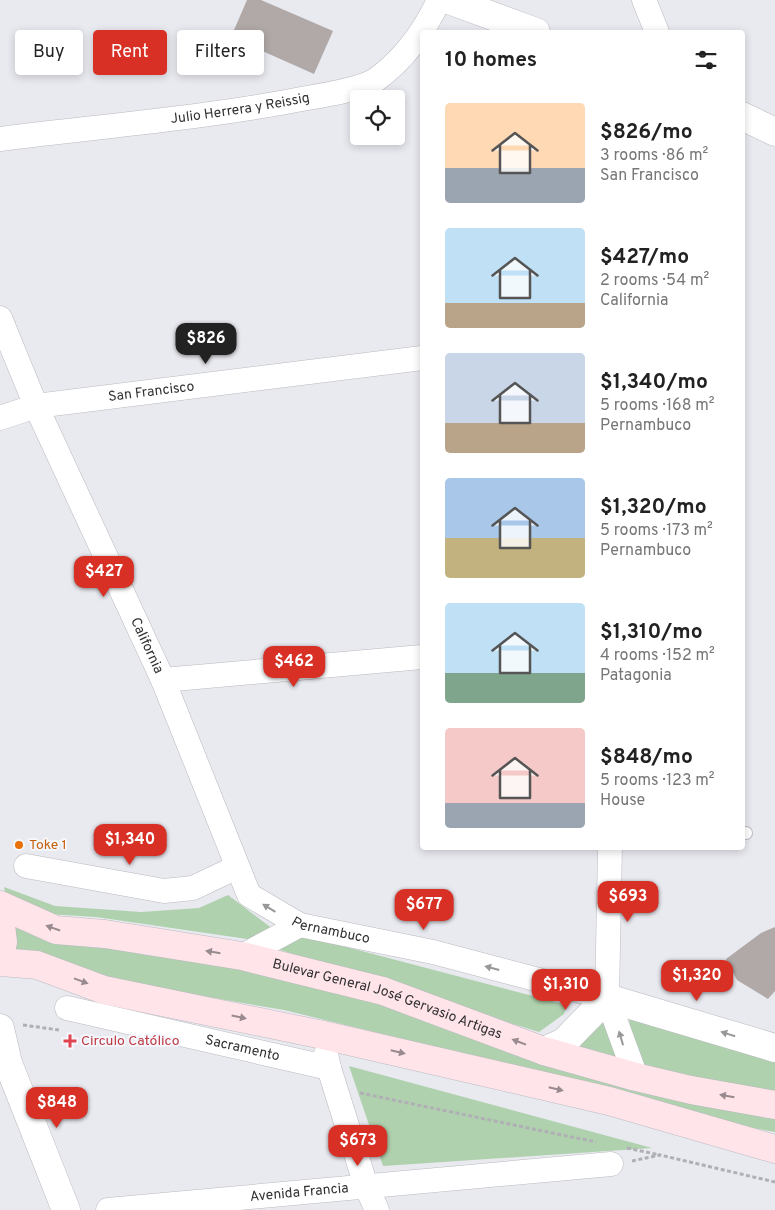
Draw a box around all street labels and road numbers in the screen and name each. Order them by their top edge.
street label: Julio Herrera y Reissig [169,89,311,128]
street label: San Francisco [107,378,195,405]
street label: California [127,615,167,676]
street label: Pernambuco [288,913,372,948]
street label: Bulevar General José Gervasio Artigas [271,955,504,1043]
street label: Sacramento [203,1031,282,1065]
street label: Avenida Francia [249,1180,349,1205]

